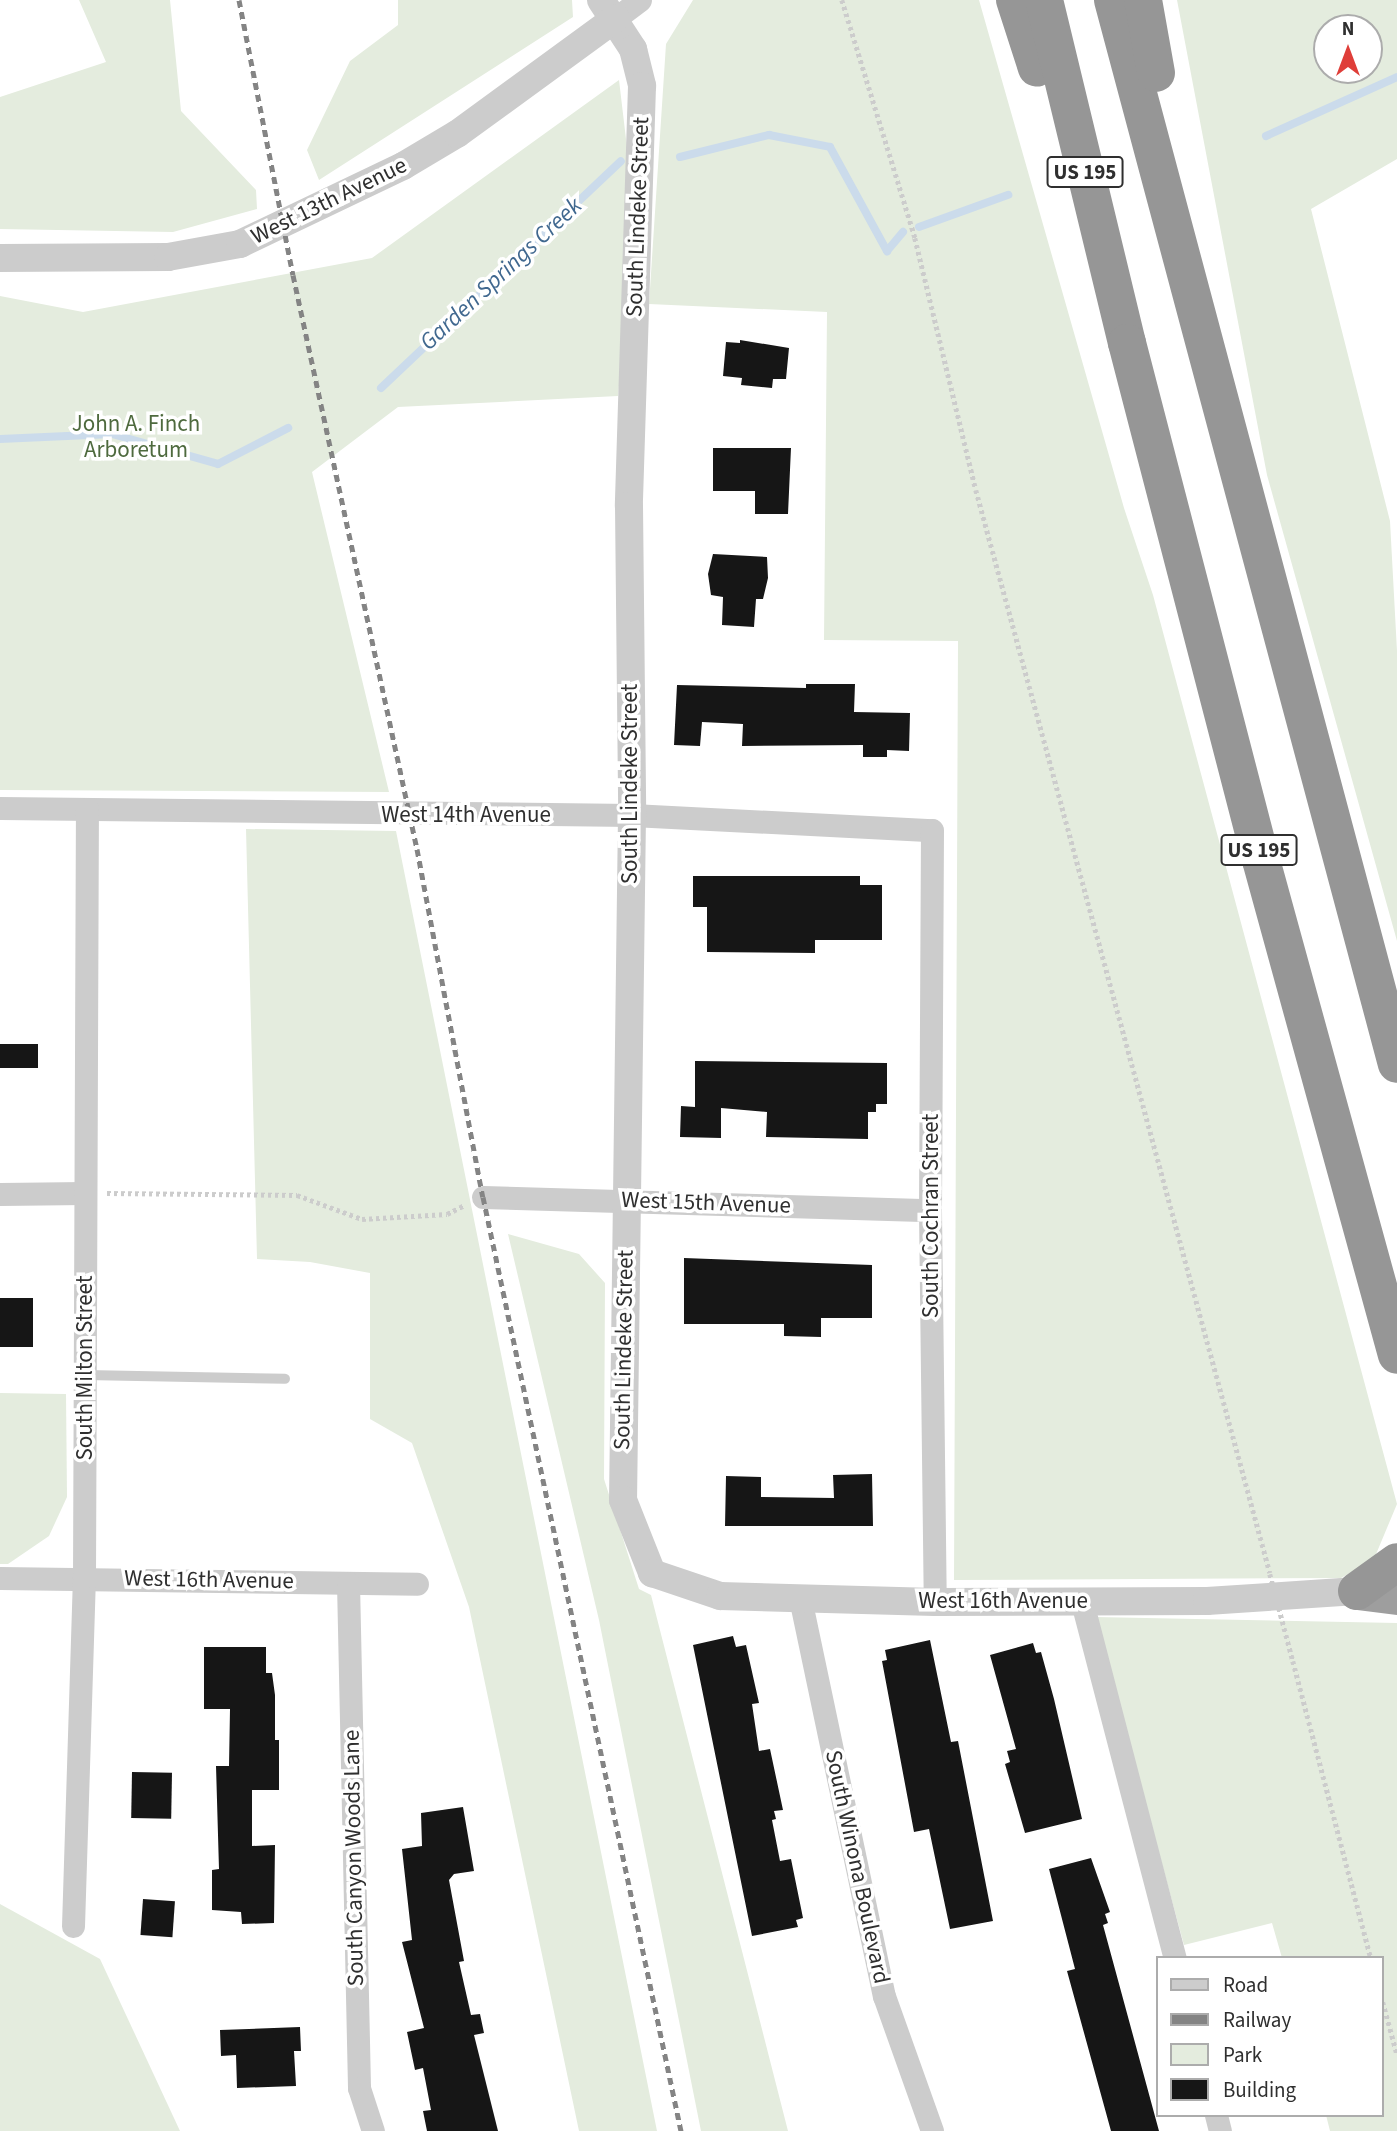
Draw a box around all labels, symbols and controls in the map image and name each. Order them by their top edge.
north arrow [1313,14,1383,84]
text: N [1342,16,1354,43]
street label: South Lindeke Street [621,116,655,318]
street label: West 13th Avenue [247,151,411,251]
road number: US 195 [1046,154,1124,190]
water label: Garden Springs Creek [414,192,588,356]
park label: John A. Finch Arboretum [72,410,200,464]
street label: South Lindeke Street [616,684,644,884]
street label: West 14th Avenue [381,801,551,829]
road number: US 195 [1220,832,1298,868]
street label: South Cochran Street [917,1114,945,1318]
street label: West 15th Avenue [621,1186,791,1220]
street label: South Lindeke Street [608,1250,640,1450]
street label: South Milton Street [71,1275,99,1461]
street label: West 16th Avenue [124,1565,294,1595]
street label: West 16th Avenue [918,1587,1088,1615]
street label: South Canyon Woods Lane [338,1730,370,1986]
street label: South Winona Boulevard [819,1748,895,1986]
legend [1156,1956,1383,2117]
text: Road [1223,1970,1268,2000]
text: Railway [1223,2005,1291,2035]
text: Park [1223,2040,1262,2070]
text: Building [1223,2075,1296,2105]

